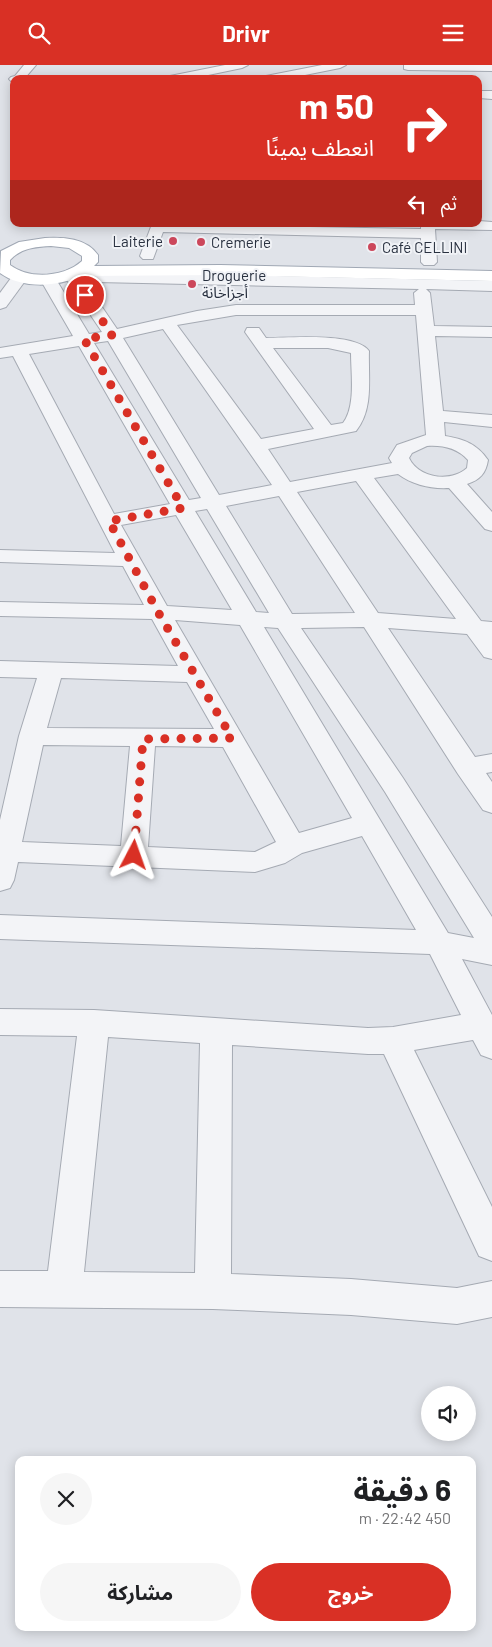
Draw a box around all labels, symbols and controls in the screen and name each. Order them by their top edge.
icon: search [25,19,53,47]
icon: menu [439,19,467,47]
text: Drivr [222,20,270,46]
text: 50 m [299,84,374,126]
icon: right [392,95,457,160]
text: انعطف يمينًا [266,134,374,160]
icon: left [403,190,431,218]
text: ثم [441,191,457,214]
place label: Laiterie [112,232,163,250]
place label: Cremerie [211,233,271,251]
marker: Laiterie [167,235,179,247]
marker: Cremerie [195,236,207,248]
place label: Café CELLINI [382,238,467,256]
marker: Café CELLINI [366,241,378,253]
place label: Droguerie أجزاخانة [202,266,266,302]
pin [64,274,106,316]
marker: Droguerie أجزاخانة [186,278,198,290]
icon: arrive [71,281,99,309]
position arrow [107,828,159,880]
map controls [421,1386,476,1441]
button: sound [421,1386,476,1441]
text: 6 دقيقة [353,1471,451,1507]
button: close [40,1473,92,1525]
text: 450 m · 22:42 [359,1508,451,1527]
button: مشاركة [40,1563,241,1621]
button: خروج [251,1563,451,1621]

